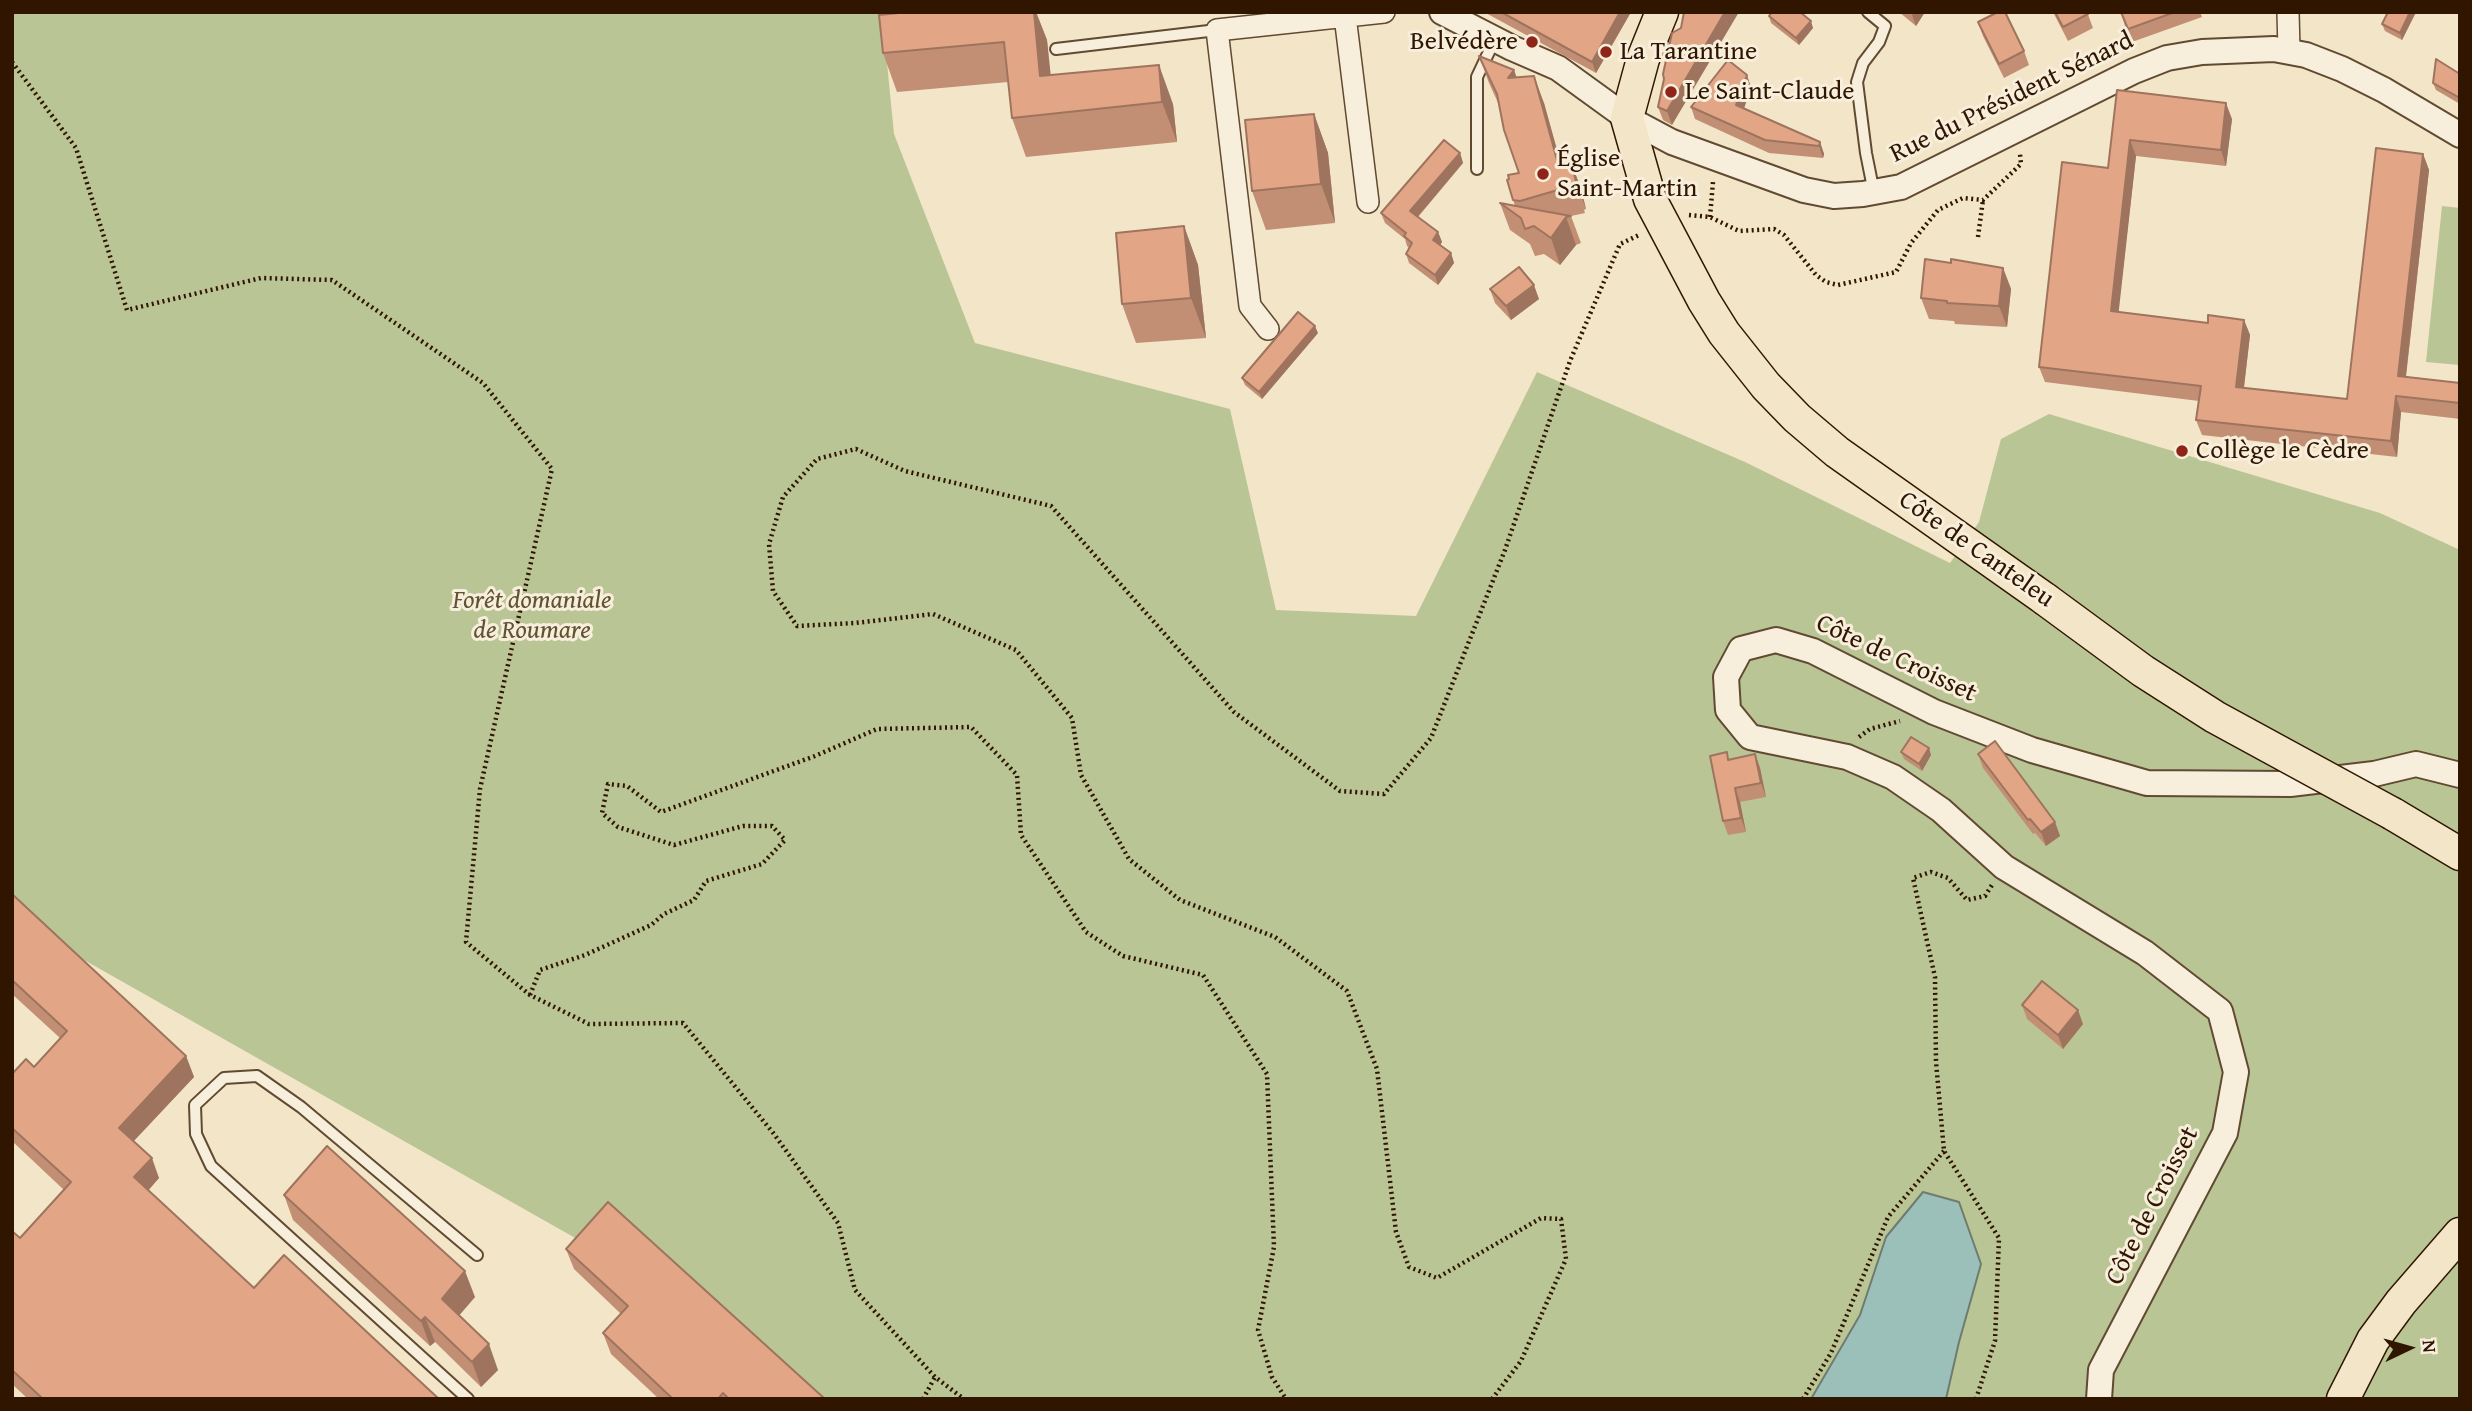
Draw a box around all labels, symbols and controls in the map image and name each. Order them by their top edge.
street label: Rue du Président Sénard [1885,25,2139,171]
place label: Belvédère [1410,26,1518,58]
marker: Belvédère [1524,34,1540,50]
place label: La Tarantine [1620,36,1757,68]
marker: La Tarantine [1598,44,1614,60]
place label: Le Saint-Claude [1685,76,1854,108]
marker: Le Saint-Claude [1663,84,1679,100]
place label: Église Saint-Martin [1557,143,1697,204]
marker: Église Saint-Martin [1535,166,1551,182]
place label: Collège le Cèdre [2196,435,2369,467]
marker: Collège le Cèdre [2174,443,2190,459]
street label: Côte de Canteleu [1892,485,2060,615]
park label: Forêt domaniale de Roumare [453,585,611,646]
street label: Côte de Croisset [1811,608,1981,710]
street label: Côte de Croisset [2100,1122,2206,1290]
north arrow [2374,1313,2444,1383]
text: N [2415,1339,2444,1354]

